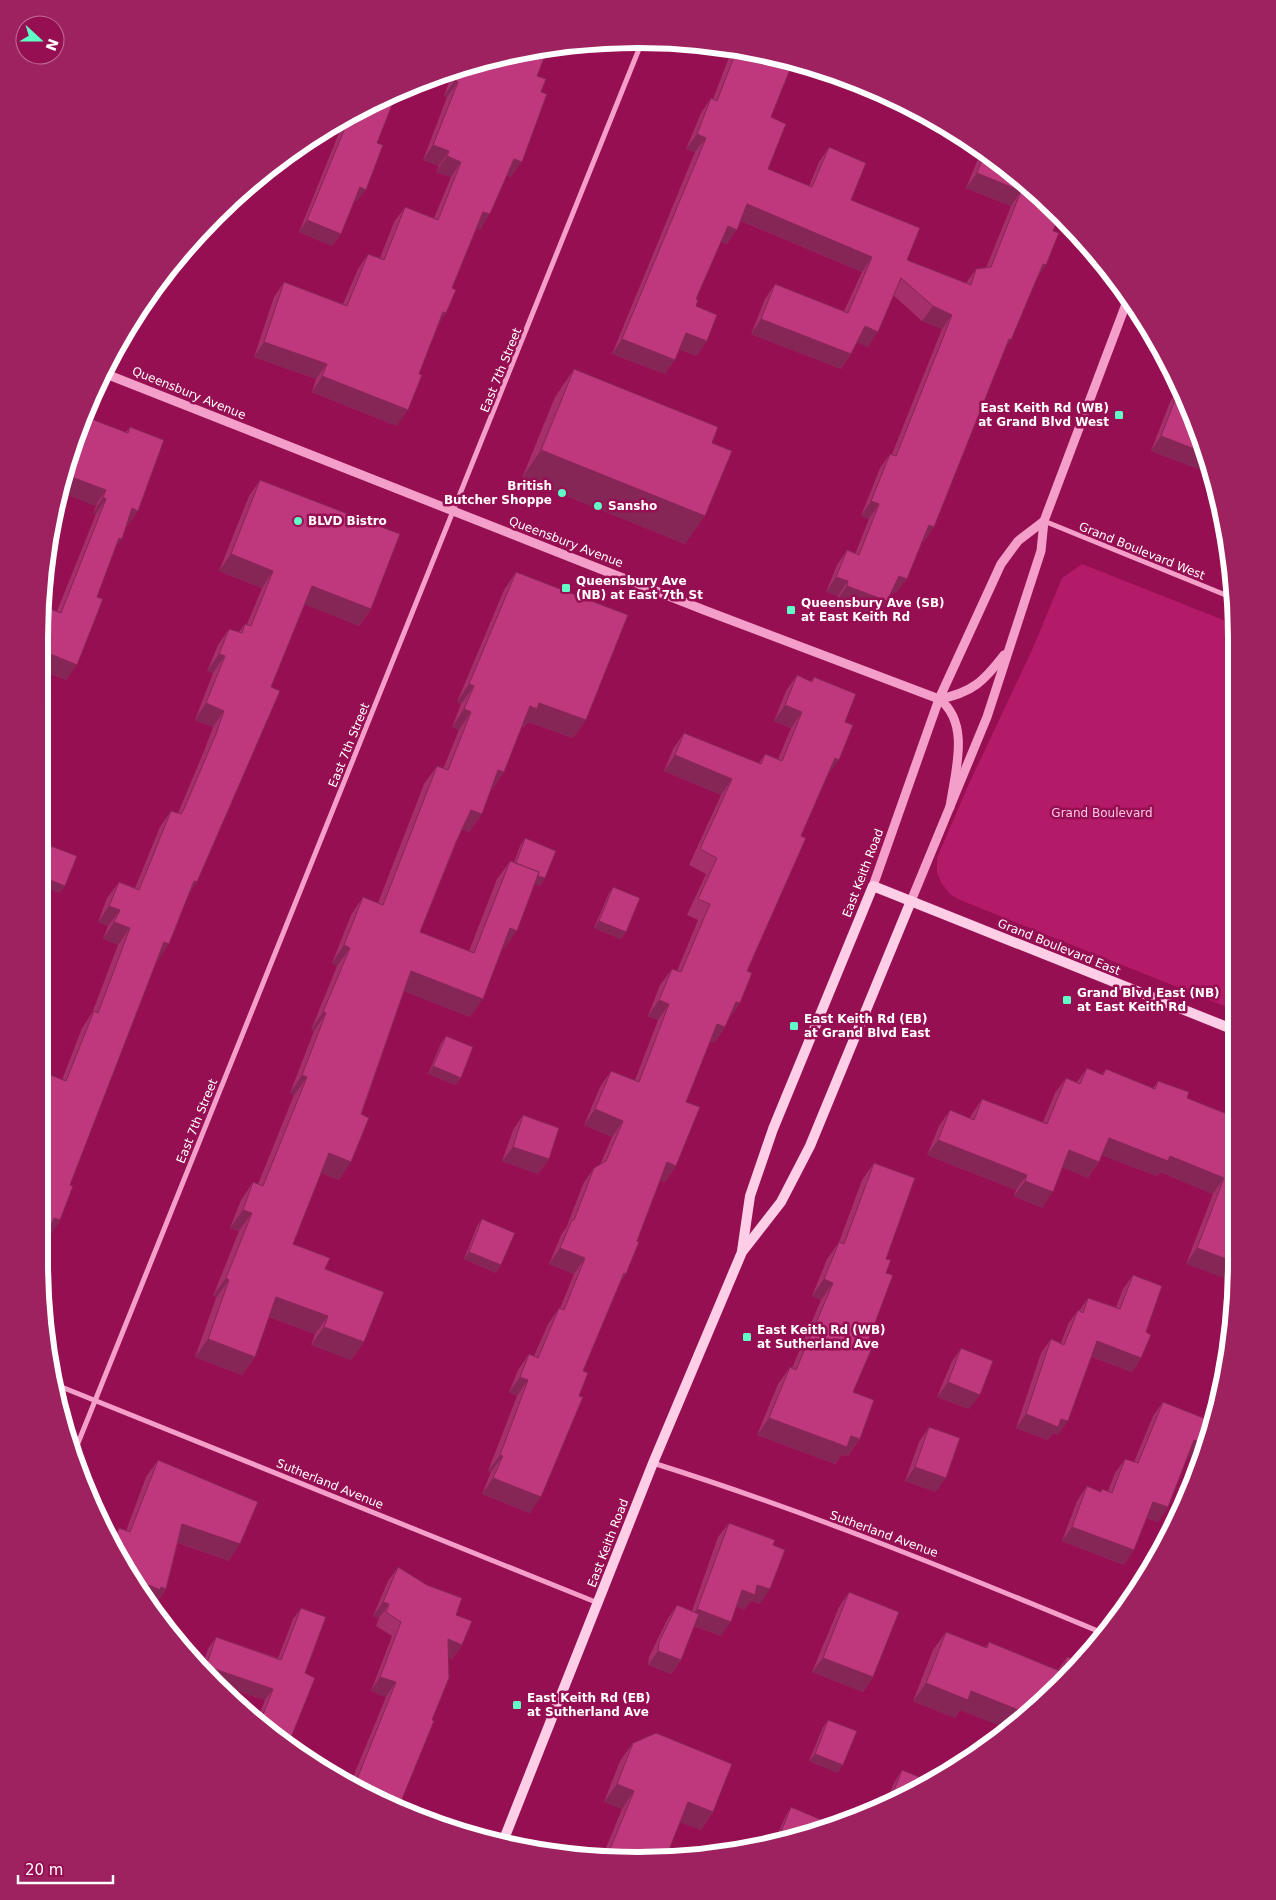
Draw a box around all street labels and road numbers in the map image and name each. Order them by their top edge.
street label: East 7th Street [478,325,524,414]
street label: Queensbury Avenue [130,364,248,422]
street label: Queensbury Avenue [507,514,625,570]
street label: Grand Boulevard West [1077,519,1207,583]
street label: East 7th Street [326,700,372,789]
street label: East Keith Road [840,827,886,919]
street label: Grand Boulevard East [996,916,1123,978]
street label: East 7th Street [174,1076,220,1165]
street label: Sutherland Avenue [274,1456,386,1512]
street label: East Keith Road [585,1497,631,1589]
street label: Sutherland Avenue [828,1508,940,1560]

